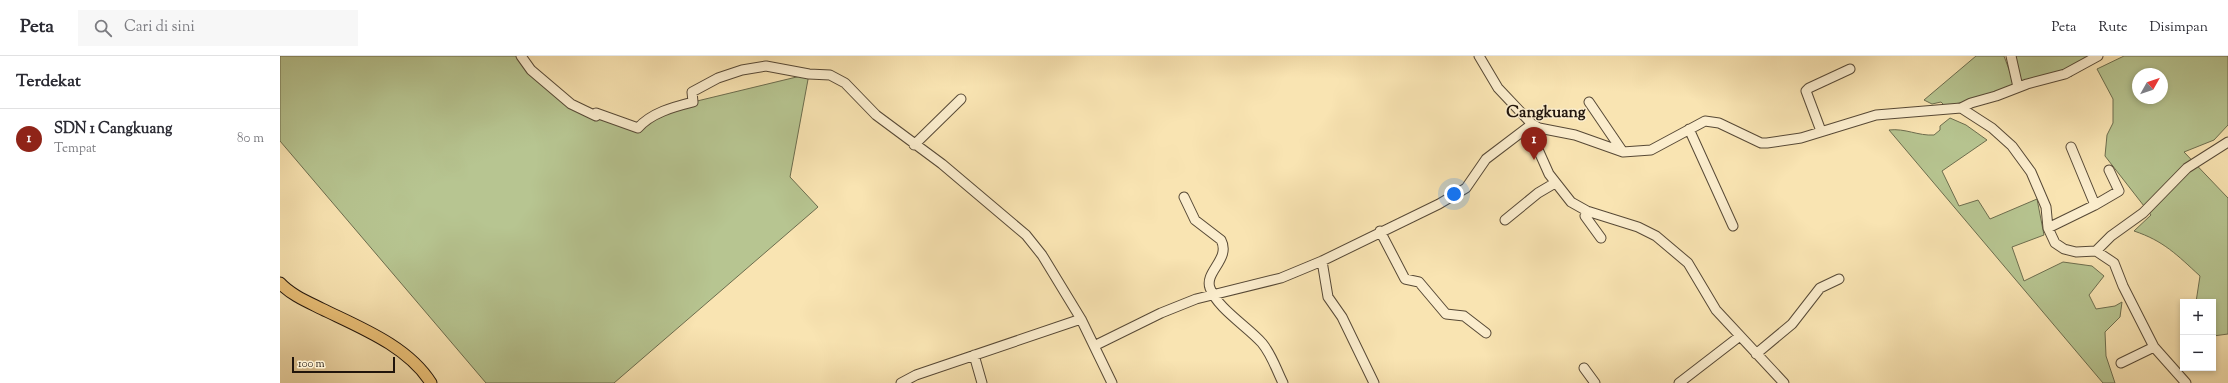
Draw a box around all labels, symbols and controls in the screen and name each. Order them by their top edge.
search box [78,10,358,46]
text: Peta [20,14,54,41]
icon: search [92,17,114,39]
text: Cari di sini [124,17,195,38]
text: Peta [2051,18,2076,38]
text: Rute [2098,18,2128,38]
text: Disimpan [2150,18,2208,38]
north arrow [2132,68,2168,104]
text: Terdekat [16,70,81,94]
district label: Cangkuang [1506,102,1586,125]
text: SDN 1 Cangkuang [54,119,172,140]
pin: 1 [1521,127,1547,160]
text: 1 [27,130,31,148]
text: 80 m [237,130,264,148]
text: Tempat [54,140,96,158]
your location [1444,184,1464,204]
map controls [2180,299,2216,371]
button: + [2180,299,2216,335]
button: − [2180,335,2216,371]
scale bar [292,355,395,374]
text: 100 m [298,356,325,372]

